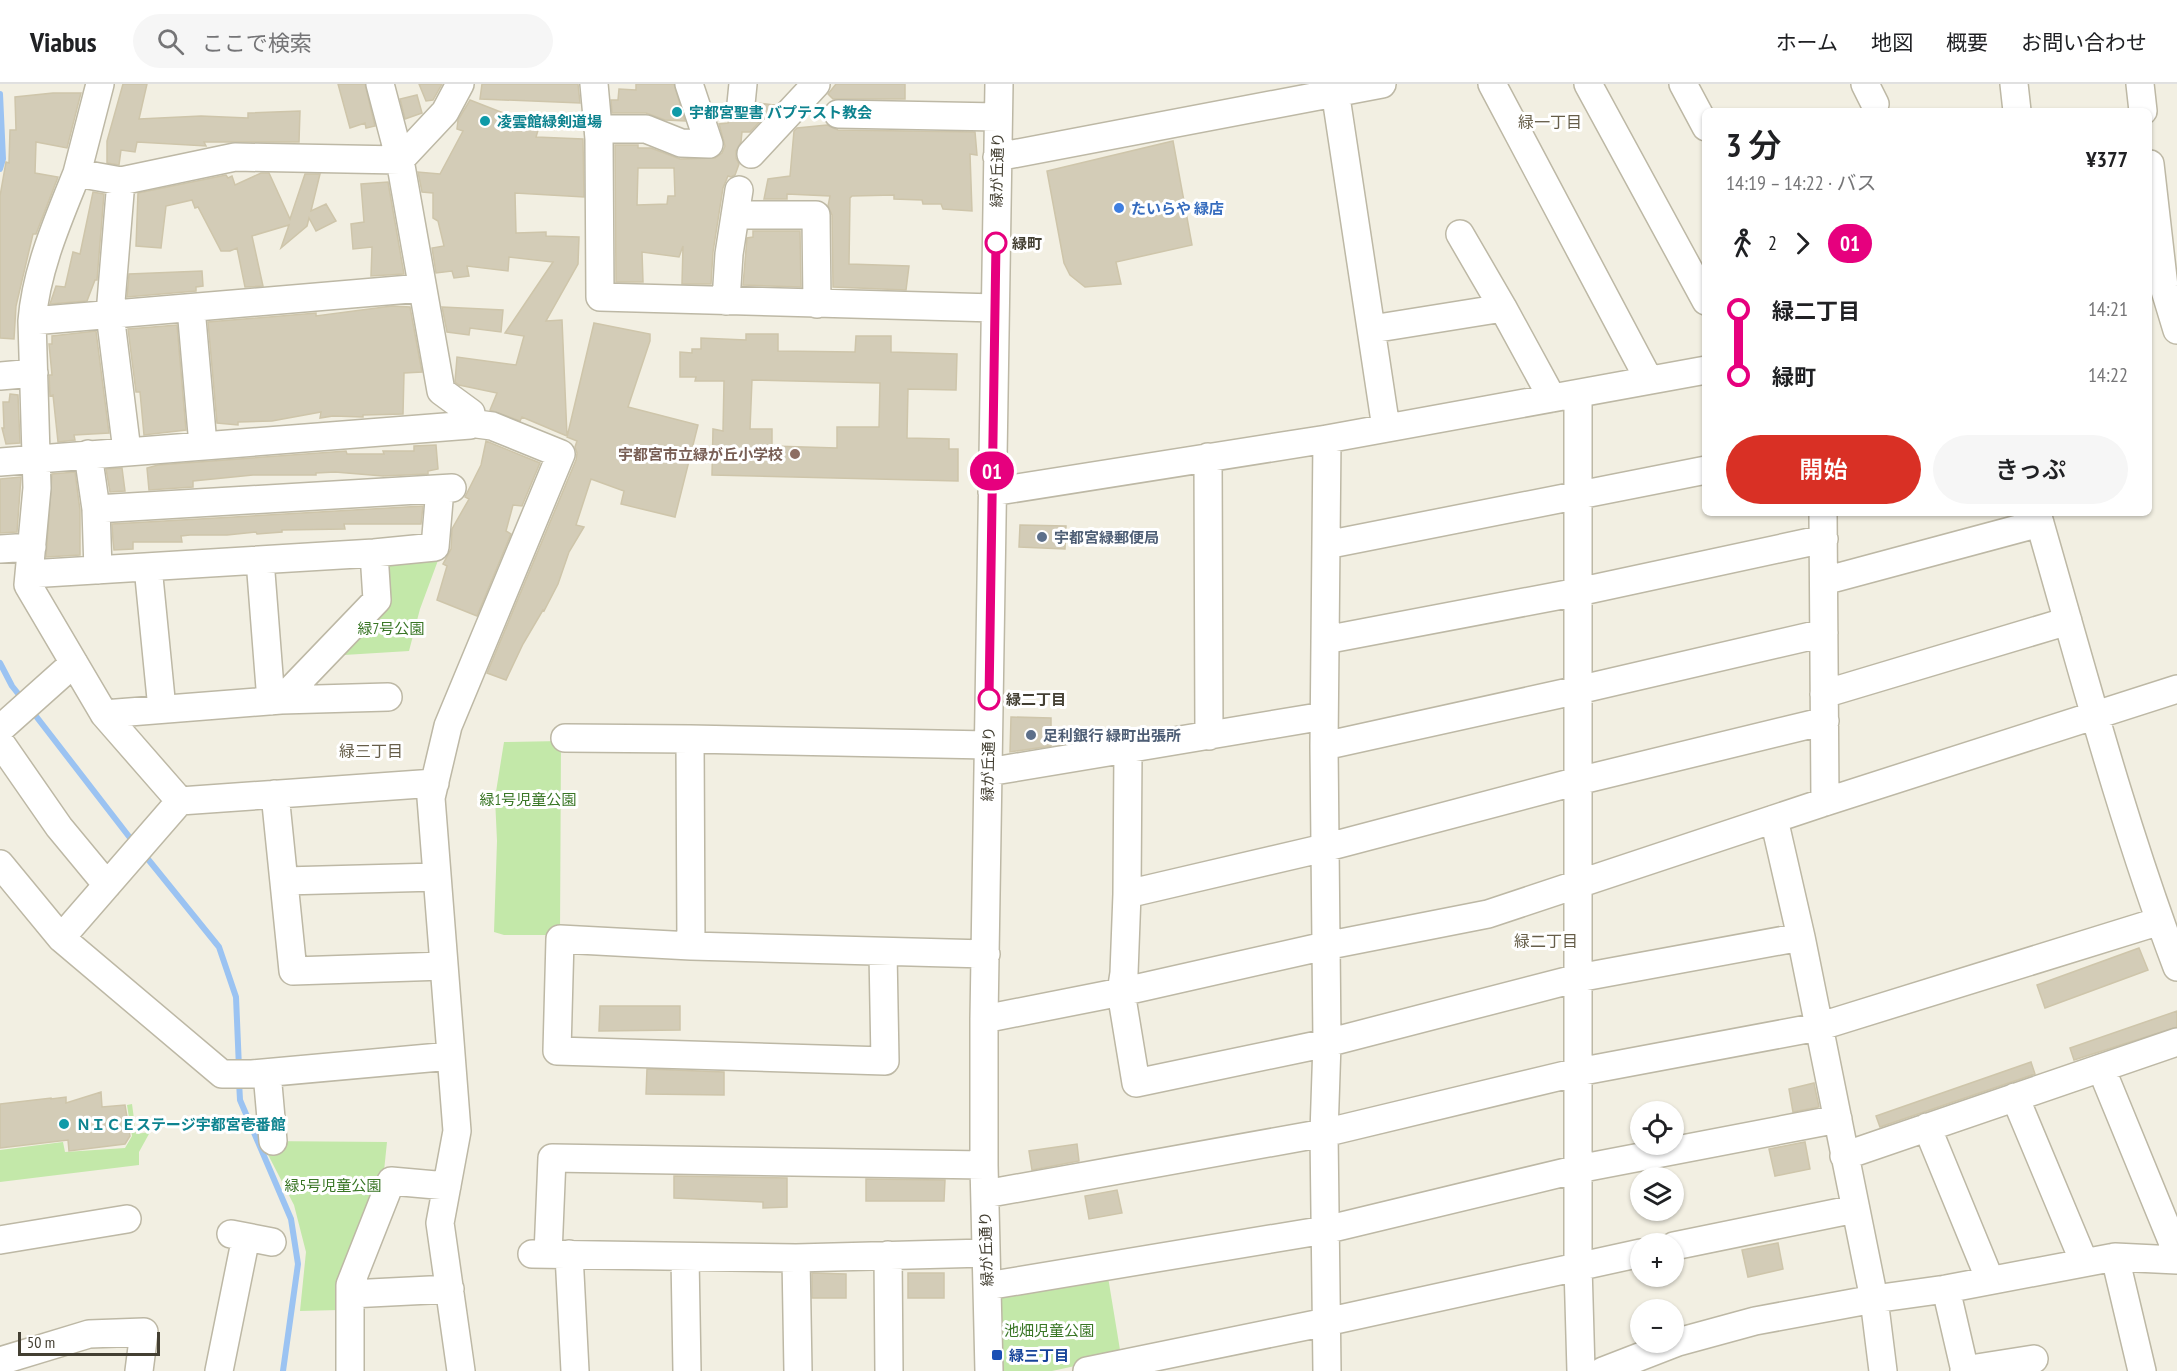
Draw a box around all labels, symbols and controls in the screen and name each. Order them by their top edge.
search box [133,14,553,68]
text: Viabus [30,23,97,60]
icon: search [154,25,187,58]
text: ここで検索 [202,29,312,57]
text: ホーム [1776,29,1838,56]
text: 地図 [1871,29,1913,56]
text: 概要 [1946,29,1988,56]
text: お問い合わせ [2021,29,2147,56]
place label: 宇都宮聖書 バプテスト教会 [689,103,872,122]
marker: 宇都宮聖書 バプテスト教会 [670,105,684,119]
place label: 凌雲館緑剣道場 [497,112,602,131]
district label: 緑一丁目 [1518,112,1582,132]
marker: 凌雲館緑剣道場 [478,114,492,128]
text: 3 分 [1726,123,1782,166]
street label: 緑が丘通り [987,132,1007,208]
text: ¥377 [2086,145,2128,173]
text: 14:19 – 14:22 · バス [1726,170,1877,196]
place label: たいらや 緑店 [1131,199,1224,218]
marker: たいらや 緑店 [1112,201,1126,215]
icon: walk [1726,227,1759,260]
icon: forward [1786,227,1819,260]
text: 2 [1768,230,1777,256]
text: 01 [1840,230,1860,257]
marker: 緑町 [985,232,1007,254]
place label: 緑町 [1012,234,1042,253]
text: 14:21 [2088,296,2128,322]
text: 緑二丁目 [1772,297,1860,325]
text: 14:22 [2088,362,2128,388]
text: 緑町 [1772,363,1816,391]
button: 開始 [1726,435,1921,504]
button: きっぷ [1933,435,2128,504]
place label: 宇都宮市立緑が丘小学校 [618,445,783,464]
marker: 宇都宮市立緑が丘小学校 [788,447,802,461]
line badge: 01 [965,452,1019,490]
text: 01 [982,458,1002,485]
place label: 宇都宮緑郵便局 [1054,528,1159,547]
marker: 宇都宮緑郵便局 [1035,530,1049,544]
park label: 緑7号公園 [358,619,424,638]
marker: 緑二丁目 [978,688,1000,710]
place label: 緑二丁目 [1006,690,1066,709]
street label: 緑が丘通り [978,726,998,802]
place label: 足利銀行 緑町出張所 [1043,726,1181,745]
marker: 足利銀行 緑町出張所 [1024,728,1038,742]
district label: 緑三丁目 [339,741,403,761]
park label: 緑1号児童公園 [480,790,576,809]
district label: 緑二丁目 [1514,931,1578,951]
map controls [1630,1101,1684,1353]
button: locate [1630,1101,1684,1155]
place label: ＮＩＣＥステージ宇都宮壱番館 [76,1115,286,1134]
marker: ＮＩＣＥステージ宇都宮壱番館 [57,1117,71,1131]
button: layers [1630,1167,1684,1221]
park label: 緑5号児童公園 [285,1176,381,1195]
street label: 緑が丘通り [975,1211,997,1287]
button: + [1630,1233,1684,1287]
button: − [1630,1299,1684,1353]
park label: 池畑児童公園 [1004,1321,1094,1340]
scale bar [18,1329,160,1356]
text: 50 m [27,1332,55,1352]
place label: 緑三丁目 [1009,1346,1069,1365]
marker: 緑三丁目 [990,1348,1004,1362]

